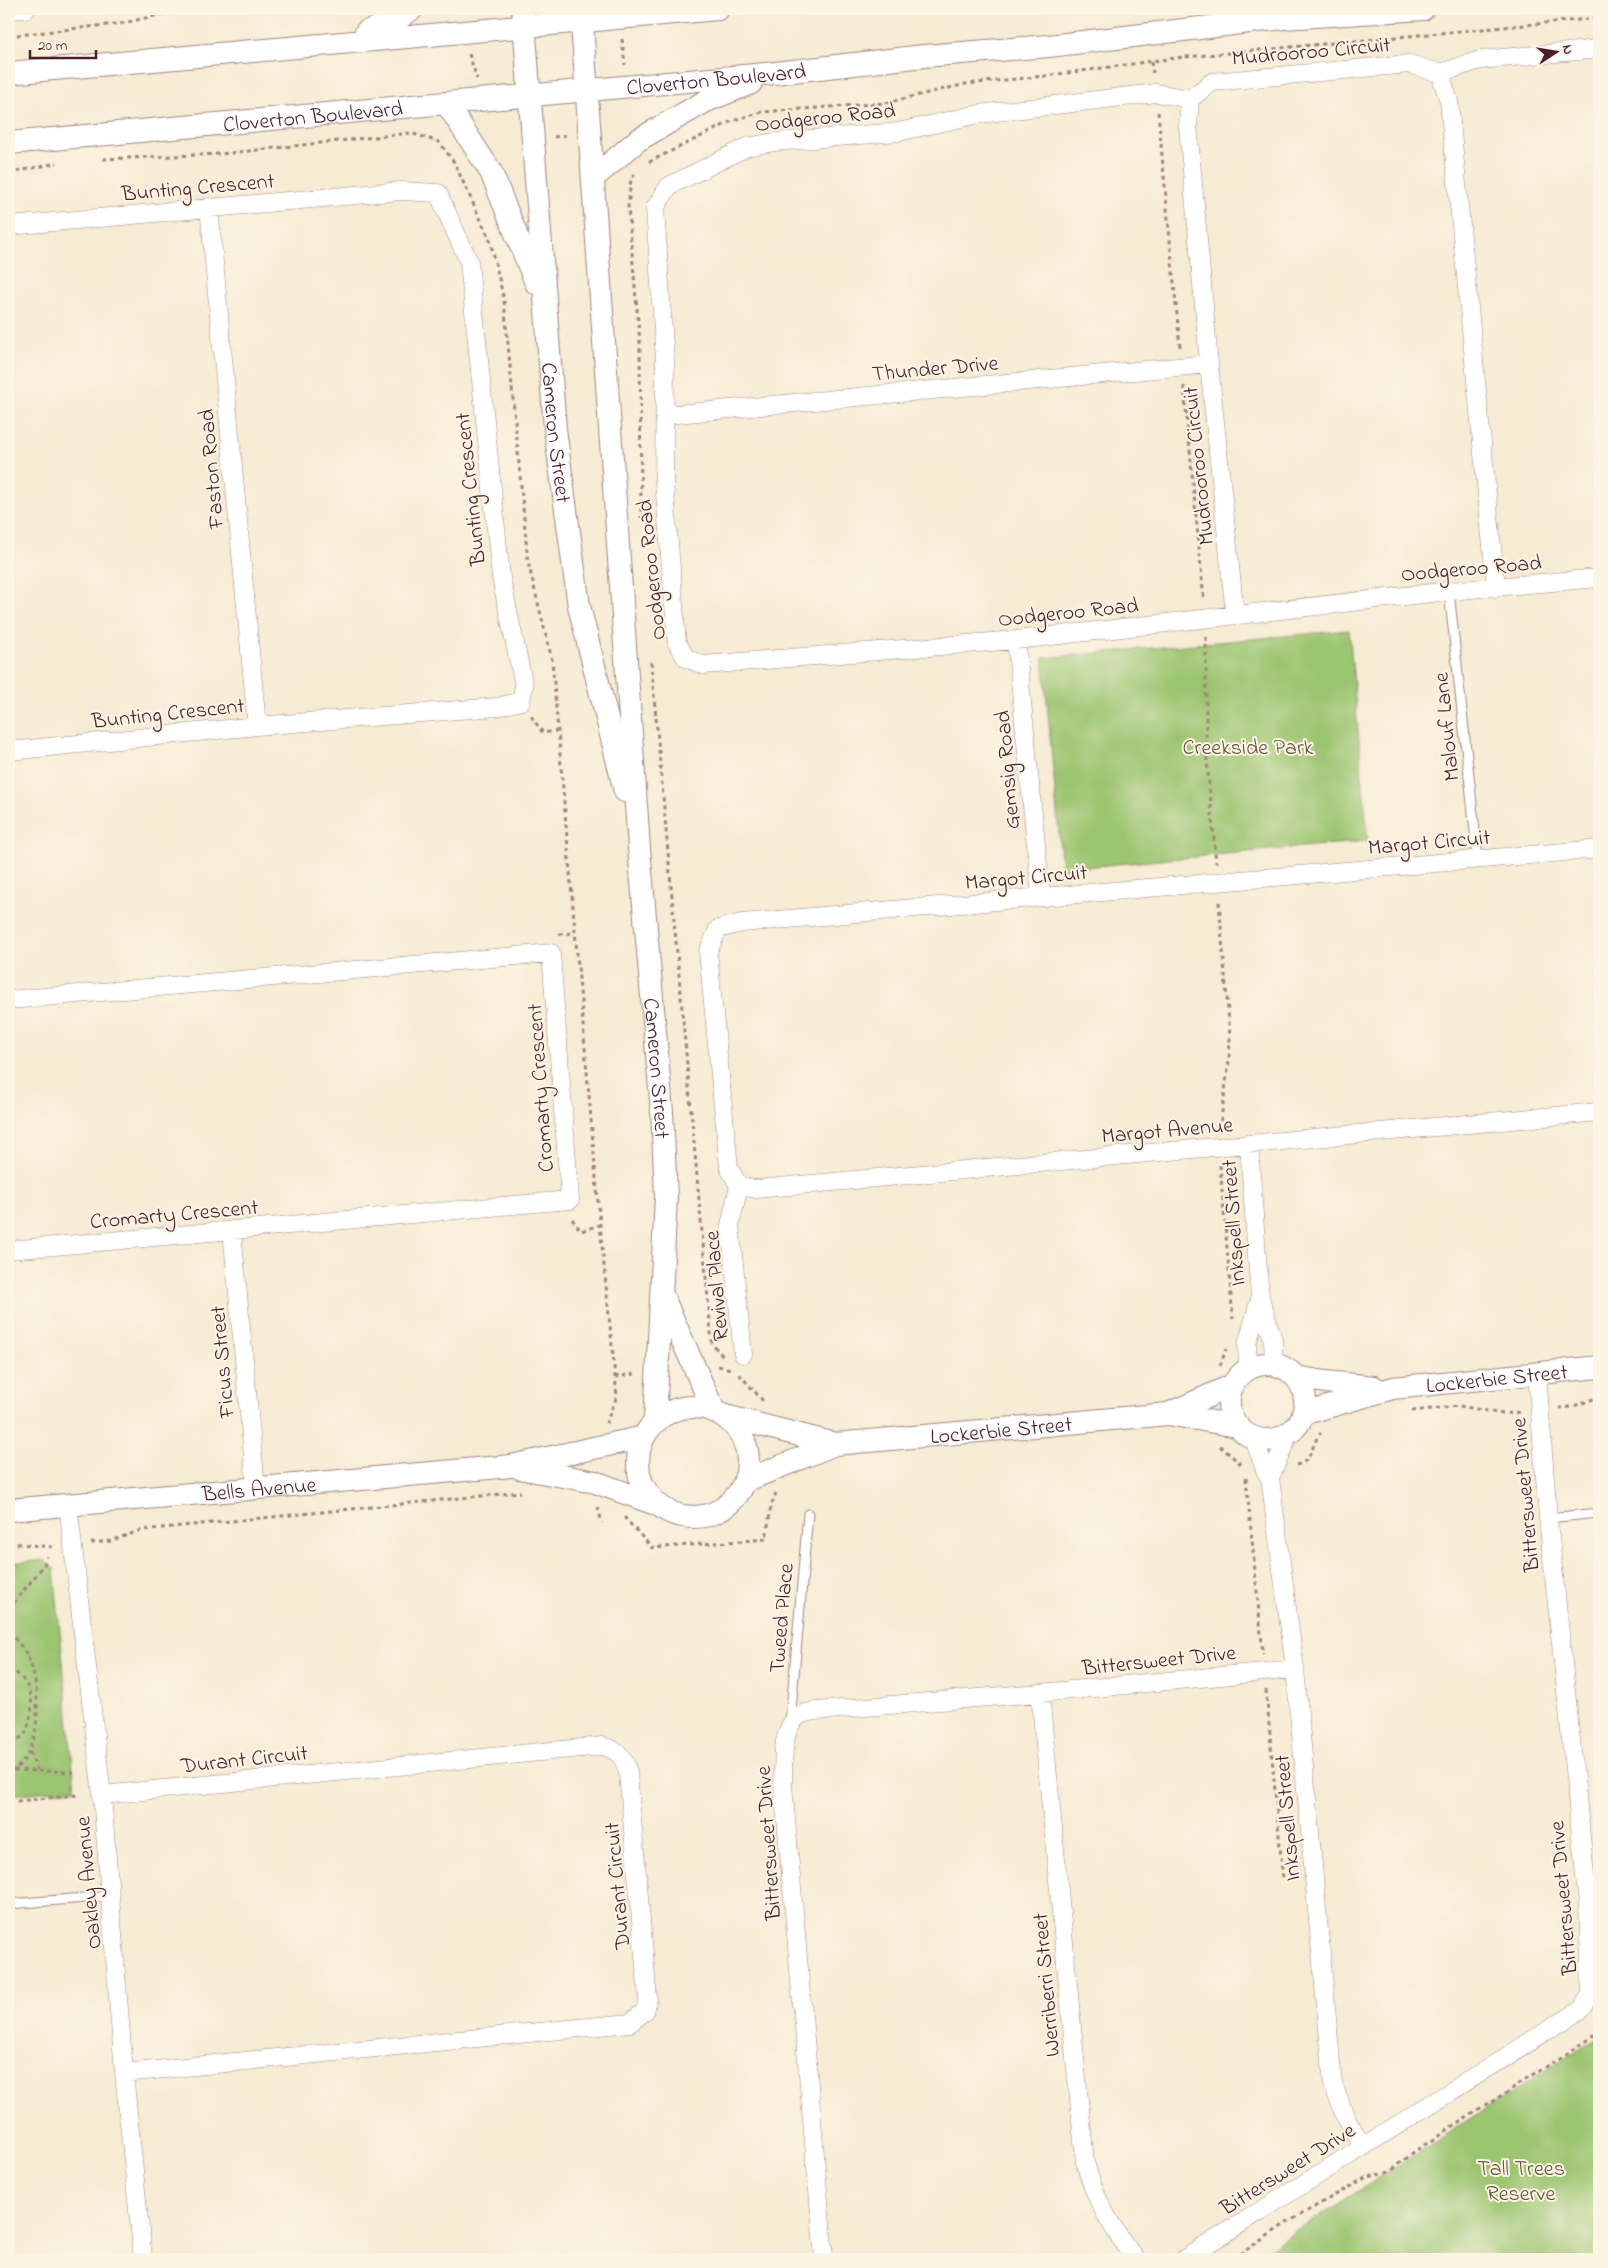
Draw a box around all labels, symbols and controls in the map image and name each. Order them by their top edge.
scale bar [30,28,96,60]
north arrow [1530,28,1580,78]
street label: Mudrooroo Circuit [1230,30,1393,76]
text: 20 m [38,35,68,57]
text: N [1556,43,1579,56]
street label: Cloverton Boulevard [625,57,808,106]
street label: Cloverton Boulevard [222,94,404,142]
street label: Oodgeroo Road [753,96,897,143]
street label: Bunting Crescent [119,166,277,213]
street label: Thunder Drive [871,349,1000,391]
street label: Cameron Street [531,361,578,506]
street label: Mudrooroo Circuit [1176,384,1224,547]
street label: Faston Road [192,407,234,531]
street label: Bunting Crescent [448,410,497,568]
street label: Oodgeroo Road [630,498,677,642]
street label: Oodgeroo Road [1400,548,1543,593]
street label: Oodgeroo Road [996,591,1140,638]
street label: Malouf Lane [1426,671,1470,783]
street label: Bunting Crescent [89,691,247,740]
street label: Gemsig Road [988,709,1031,830]
park label: Creekside Park [1183,733,1314,765]
street label: Margot Circuit [1367,823,1492,866]
street label: Margot Circuit [964,858,1089,901]
street label: Cameron Street [633,997,676,1140]
street label: Cromarty Crescent [520,1002,565,1173]
street label: Margot Avenue [1100,1110,1235,1155]
street label: Inkspell Street [1215,1158,1255,1287]
street label: Cromarty Crescent [89,1193,261,1240]
street label: Revival Place [697,1229,739,1342]
street label: Ficus Street [203,1304,245,1420]
street label: Lockerbie Street [1425,1357,1570,1404]
street label: Lockerbie Street [929,1410,1074,1454]
street label: Bittersweet Drive [1504,1416,1550,1574]
street label: Bells Avenue [200,1470,318,1512]
street label: Tweed Place [762,1562,804,1674]
street label: Bittersweet Drive [1080,1638,1238,1686]
street label: Durant Circuit [178,1738,310,1784]
street label: Inkspell Street [1267,1752,1310,1882]
street label: Bittersweet Drive [749,1765,791,1922]
street label: Oakley Avenue [68,1815,113,1950]
street label: Bittersweet Drive [1542,1819,1588,1977]
street label: Durant Circuit [597,1820,641,1952]
street label: Werriberri Street [1026,1911,1070,2058]
street label: Bittersweet Drive [1214,2116,1363,2226]
park label: Tall Trees Reserve [1477,2154,1565,2211]

